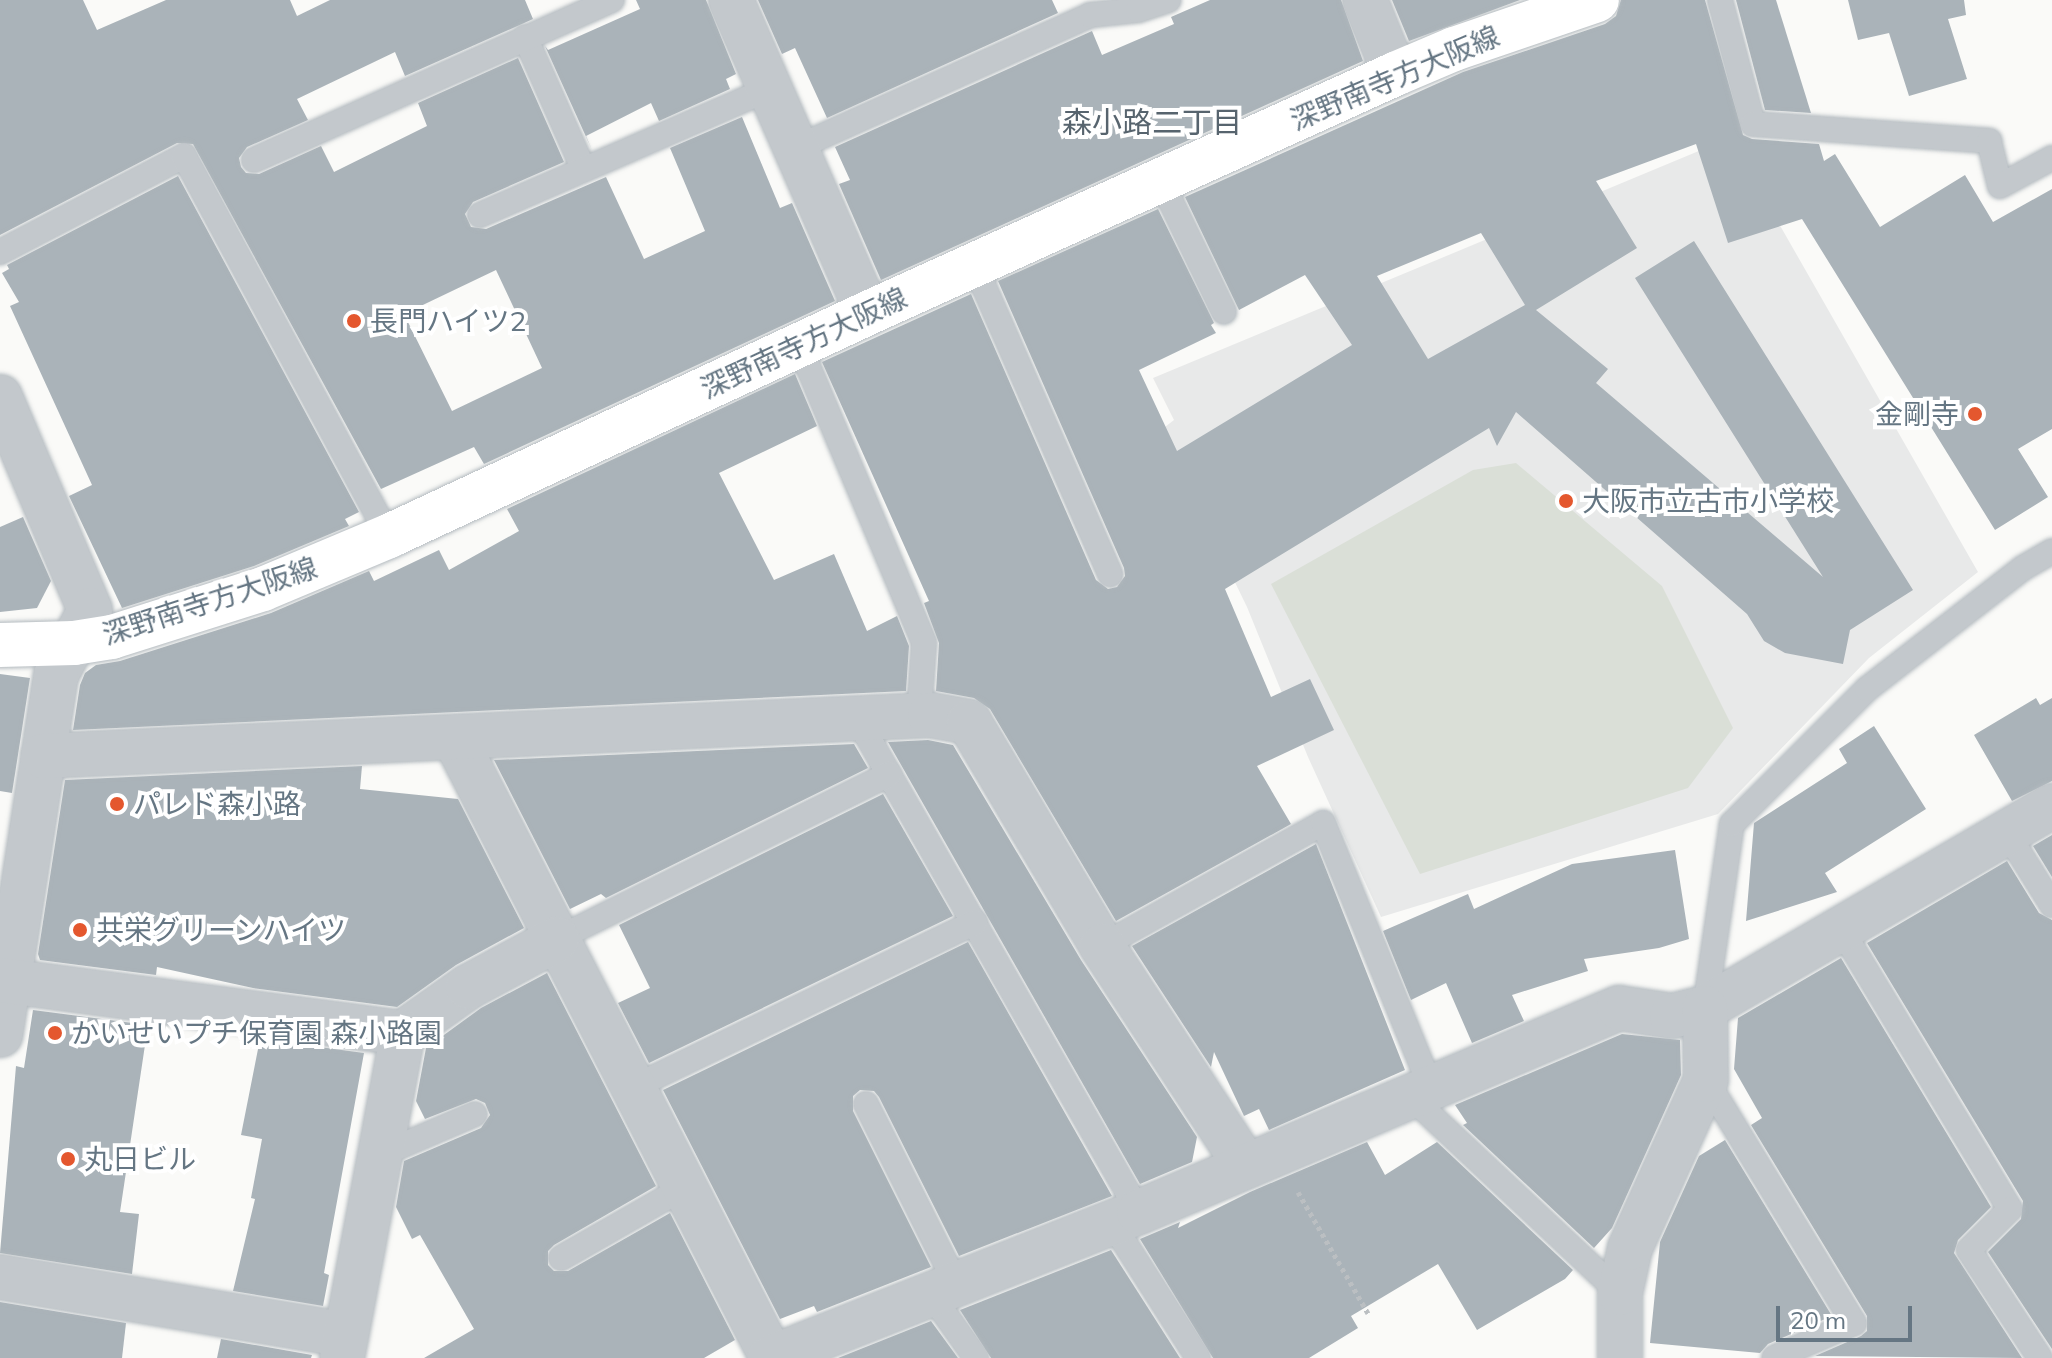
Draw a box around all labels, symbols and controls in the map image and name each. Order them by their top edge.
street label: 深野南寺方大阪線 [1285,19,1505,137]
district label: 森小路二丁目 [1062,104,1242,140]
street label: 深野南寺方大阪線 [695,280,913,406]
place label: 長門ハイツ2 [370,304,527,338]
marker: 長門ハイツ2 [345,312,363,330]
place label: 金剛寺 [1875,397,1959,431]
marker: 金剛寺 [1966,405,1984,423]
place label: 大阪市立古市小学校 [1582,484,1834,518]
marker: 大阪市立古市小学校 [1557,492,1575,510]
street label: 深野南寺方大阪線 [98,550,322,652]
place label: パレド森小路 [133,787,301,821]
marker: パレド森小路 [108,795,126,813]
place label: 共栄グリーンハイツ [96,913,348,947]
marker: 共栄グリーンハイツ [71,921,89,939]
place label: かいせいプチ保育園 森小路園 [71,1016,442,1050]
marker: かいせいプチ保育園 森小路園 [46,1024,64,1042]
place label: 丸日ビル [84,1142,196,1176]
marker: 丸日ビル [59,1150,77,1168]
scale bar [1780,1290,1916,1340]
text: 20 m [1790,1305,1846,1335]

